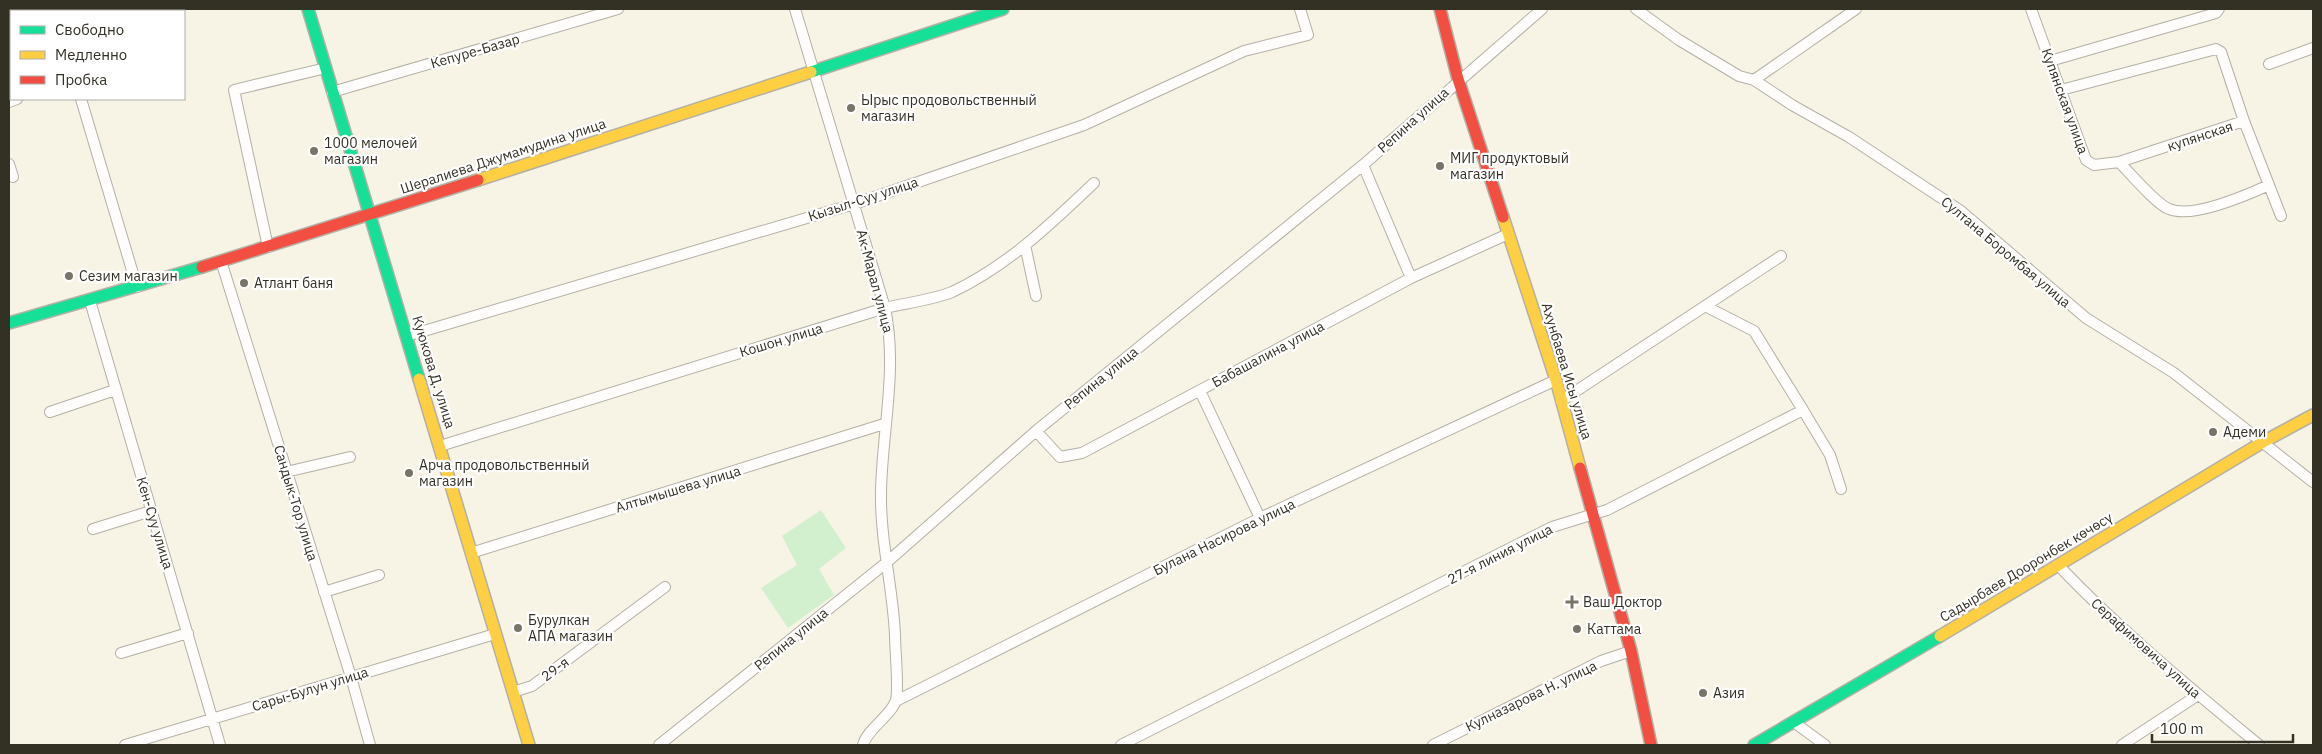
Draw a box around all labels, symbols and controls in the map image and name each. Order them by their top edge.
legend [10,10,185,100]
text: Свободно [55,20,124,39]
street label: Кепуре-Базар [428,30,522,72]
text: Медленно [55,45,127,64]
street label: Купянская улица [2038,46,2093,157]
text: Пробка [55,70,107,89]
street label: Репина улица [1374,83,1453,157]
place label: Ырыс продовольственный магазин [861,91,1037,125]
marker: Ырыс продовольственный магазин [845,102,857,114]
street label: Шералиева Джумамудина улица [398,114,609,198]
street label: купянская [2165,117,2235,155]
place label: 1000 мелочей магазин [324,134,418,168]
marker: 1000 мелочей магазин [308,145,320,157]
place label: МИГ продуктовый магазин [1450,149,1569,183]
marker: МИГ продуктовый магазин [1434,160,1446,172]
street label: Кызыл-Суу улица [806,173,921,225]
street label: Султана Боромбая улица [1938,192,2075,312]
street label: Ак-Марал улица [853,227,898,335]
place label: Сезим магазин [79,267,178,285]
marker: Сезим магазин [63,270,75,282]
place label: Атлант баня [254,274,333,292]
marker: Атлант баня [238,277,250,289]
street label: Ахунбаева Исы улица [1538,300,1597,442]
street label: Куюкова Д. улица [408,313,460,431]
street label: Бабашалина улица [1209,317,1328,391]
street label: Кошон улица [737,319,825,361]
street label: Репина улица [1060,342,1142,413]
place label: Адеми [2223,423,2266,441]
marker: Адеми [2207,426,2219,438]
street label: Сандык-Тор улица [270,443,322,564]
place label: Арча продовольственный магазин [419,456,589,490]
street label: Алтымышева улица [613,461,743,517]
marker: Арча продовольственный магазин [403,467,415,479]
street label: Кен-Суу улица [132,475,178,572]
street label: Булана Насирова улица [1150,495,1298,579]
street label: Садырбаев Дооронбек көчөсү [1936,508,2116,626]
street label: 27-я линия улица [1445,520,1556,588]
place label: Ваш Доктор [1583,593,1662,611]
street label: Серафимовича улица [2087,594,2205,702]
marker: Ваш Доктор [1565,595,1579,609]
street label: Репина улица [750,603,832,674]
place label: Бурулкан АПА магазин [528,611,613,645]
place label: Каттама [1587,620,1642,638]
marker: Бурулкан АПА магазин [512,622,524,634]
marker: Каттама [1571,623,1583,635]
street label: 29-я [538,653,572,685]
street label: Кулназарова Н. улица [1462,656,1600,736]
street label: Сары-Булун улица [250,663,371,715]
place label: Азия [1713,684,1745,702]
marker: Азия [1697,687,1709,699]
scale bar [2152,712,2293,744]
text: 100 m [2160,719,2204,738]

